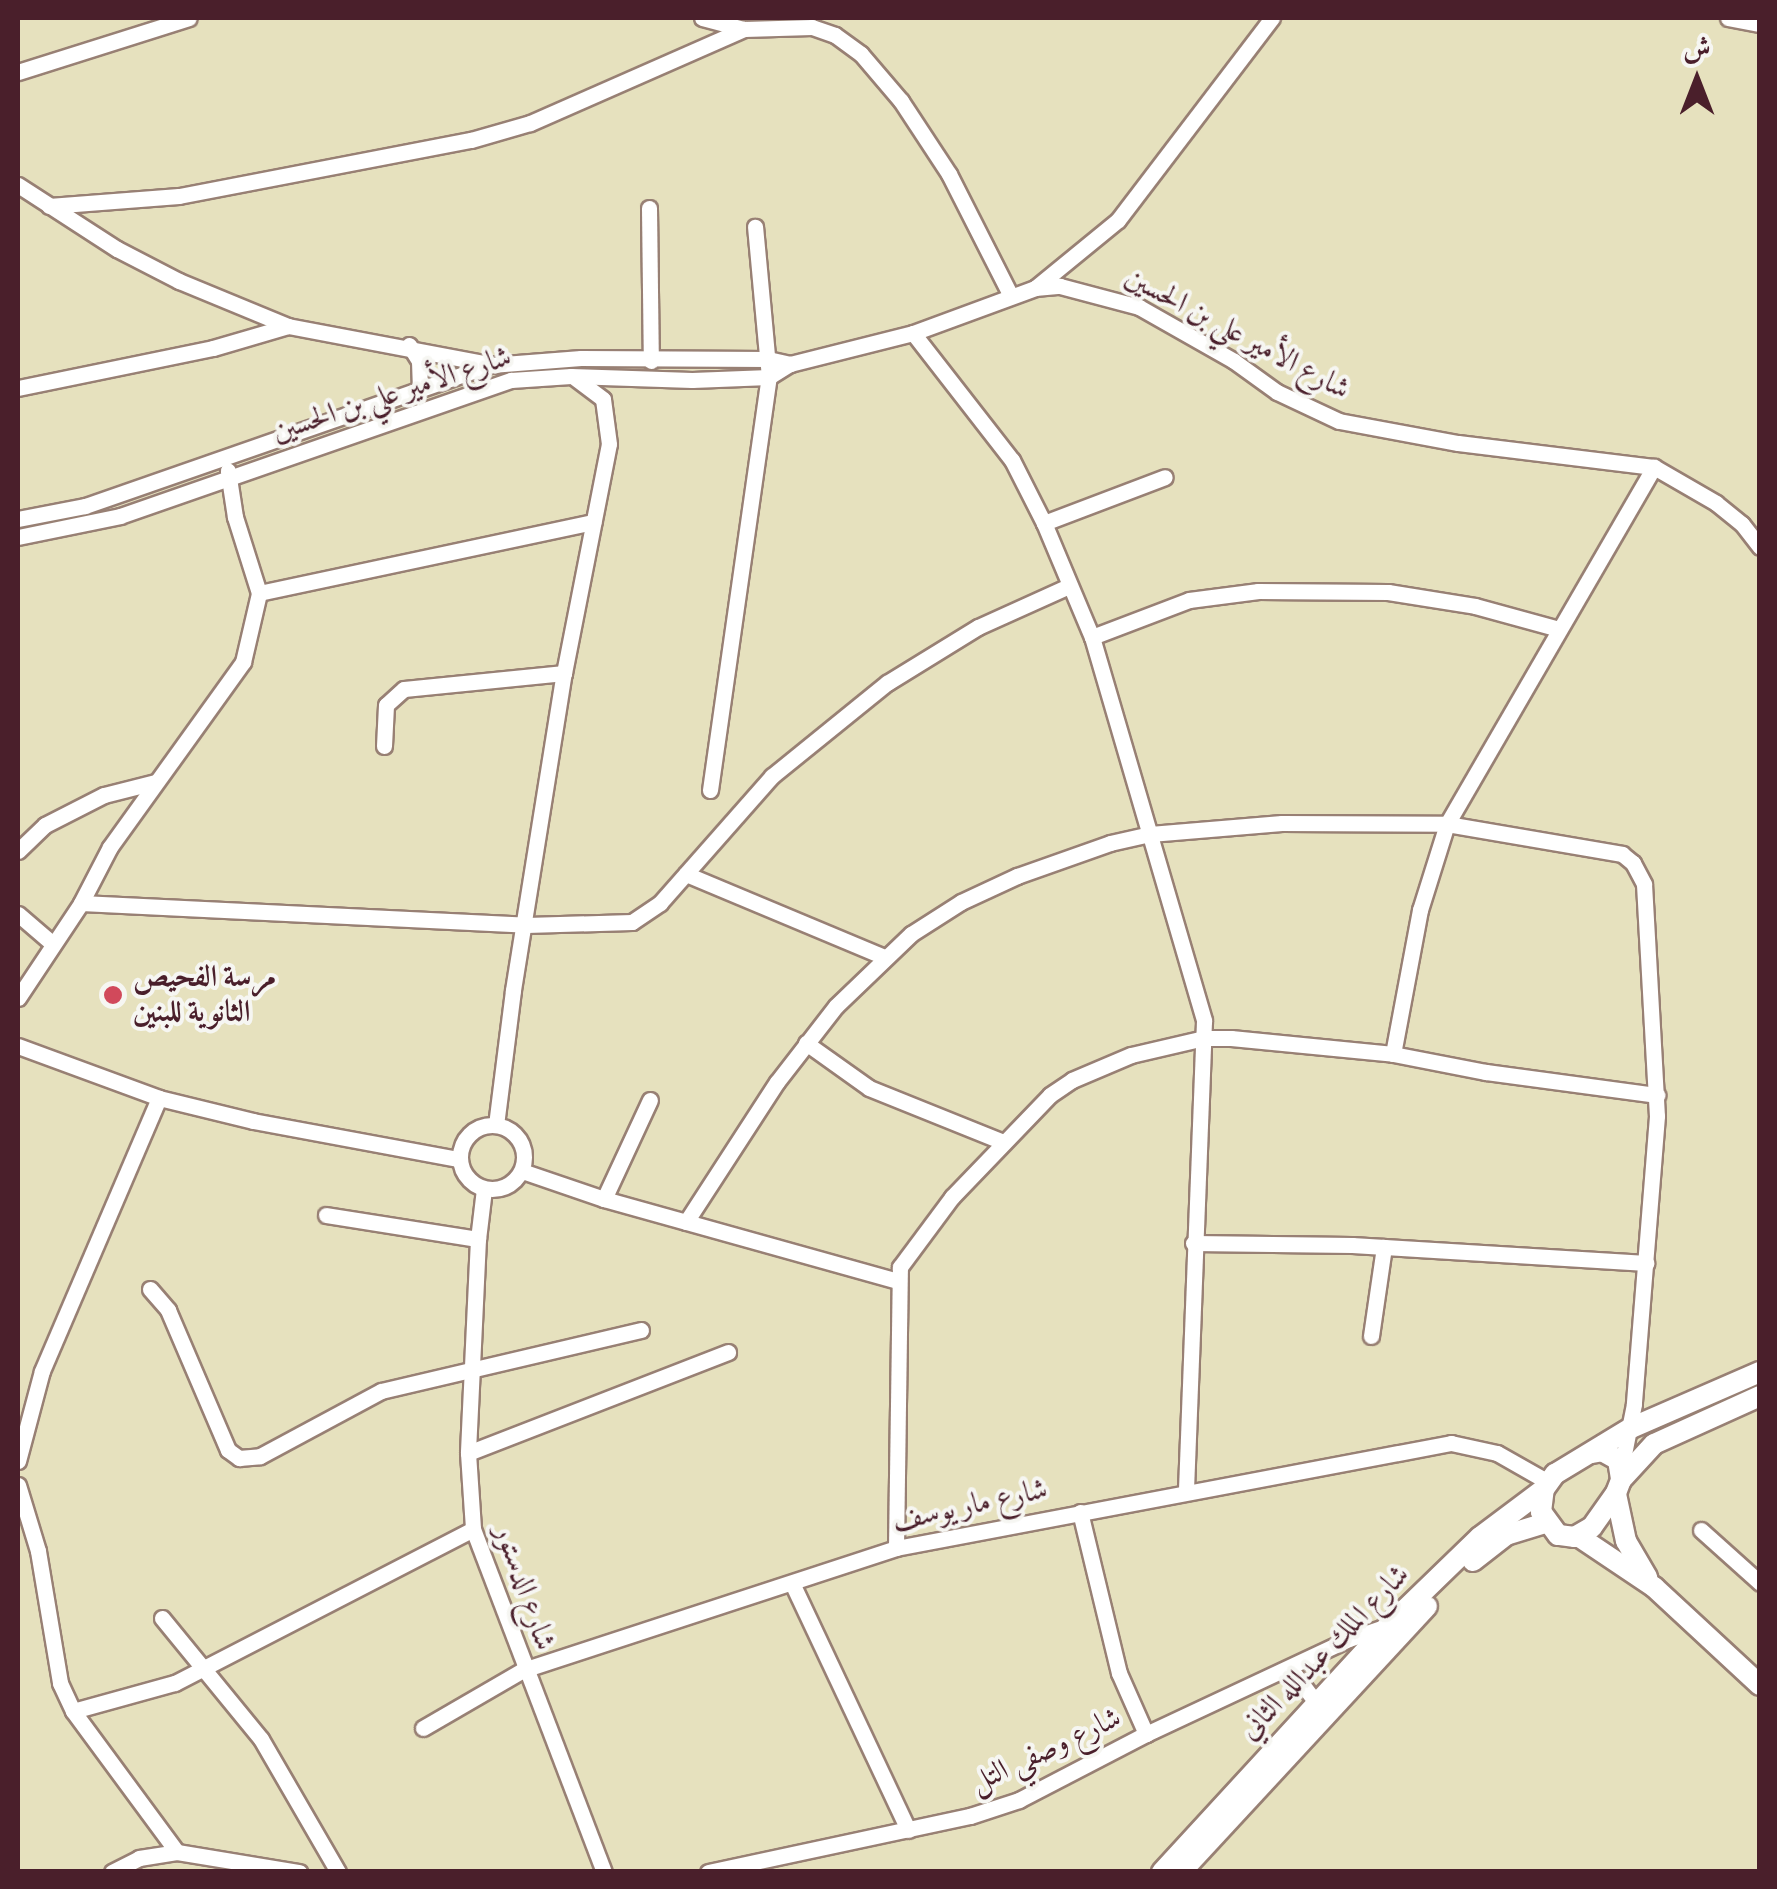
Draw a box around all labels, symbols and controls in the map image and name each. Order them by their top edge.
north arrow [1647,30,1747,130]
text: ش [1683,30,1711,69]
street label: شارع الأمير علي بن الحسين [1118,260,1356,408]
street label: شارع الأمير علي بن الحسين [268,339,516,451]
place label: مرسة الفحيص الثانوية للبنين [133,960,276,1030]
marker: مرسة الفحيص الثانوية للبنين [102,984,124,1006]
street label: شارع مار يوسف [889,1472,1051,1540]
street label: شارع الدستور [486,1521,562,1655]
street label: شارع الملك عبدالله الثاني [1232,1558,1418,1748]
street label: شارع وصفي التل [965,1700,1127,1802]

